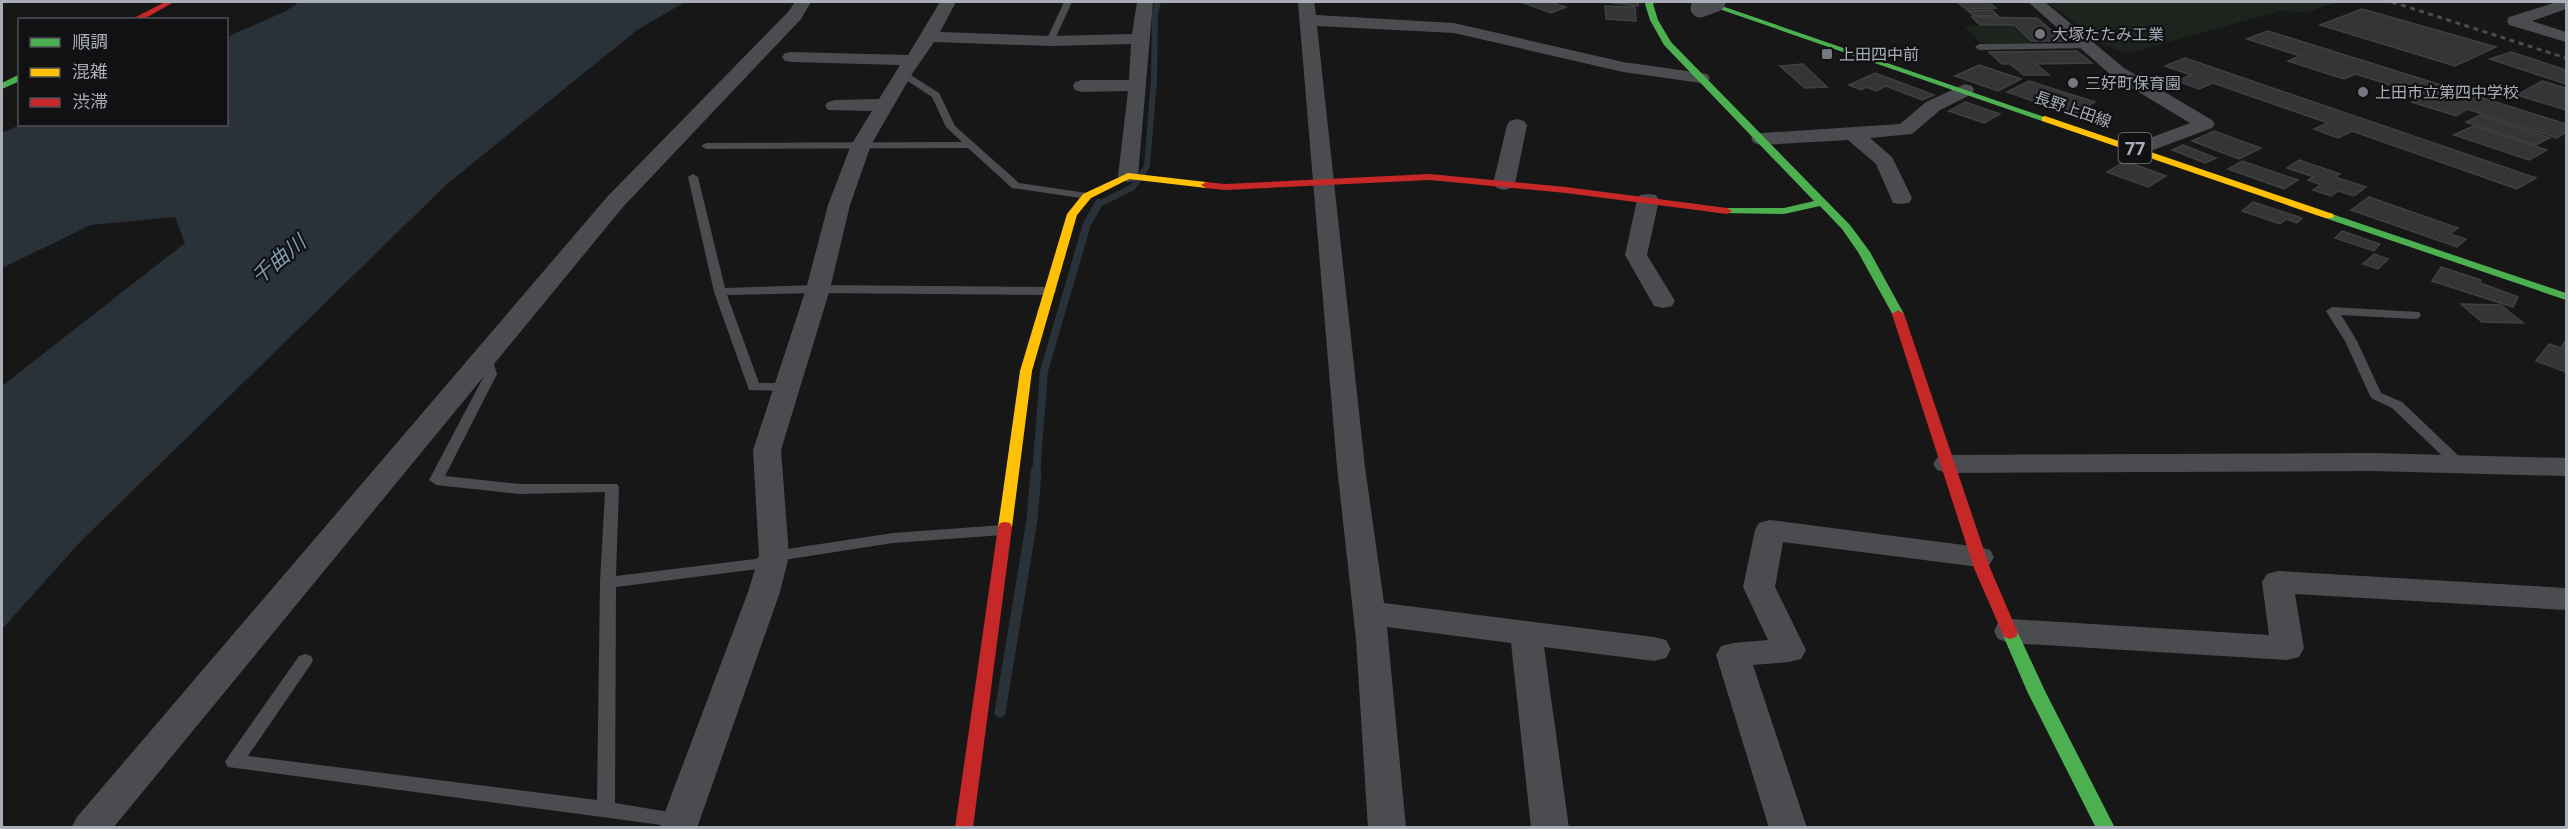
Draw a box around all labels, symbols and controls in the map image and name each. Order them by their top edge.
legend [18,18,228,126]
place label: 大塚たたみ工業 [2052,23,2164,45]
marker: 大塚たたみ工業 [2033,27,2047,41]
text: 順調 [72,29,108,53]
place label: 上田四中前 [1839,43,1919,65]
marker: 上田四中前 [1820,47,1834,61]
text: 混雑 [72,59,108,83]
place label: 三好町保育園 [2085,72,2181,94]
marker: 三好町保育園 [2066,76,2080,90]
place label: 上田市立第四中学校 [2375,81,2519,103]
marker: 上田市立第四中学校 [2356,85,2370,99]
street label: 長野上田線 [2032,86,2114,132]
text: 渋滞 [72,89,108,113]
road number: 77 [2118,133,2152,163]
water label: 千曲川 [245,227,313,290]

